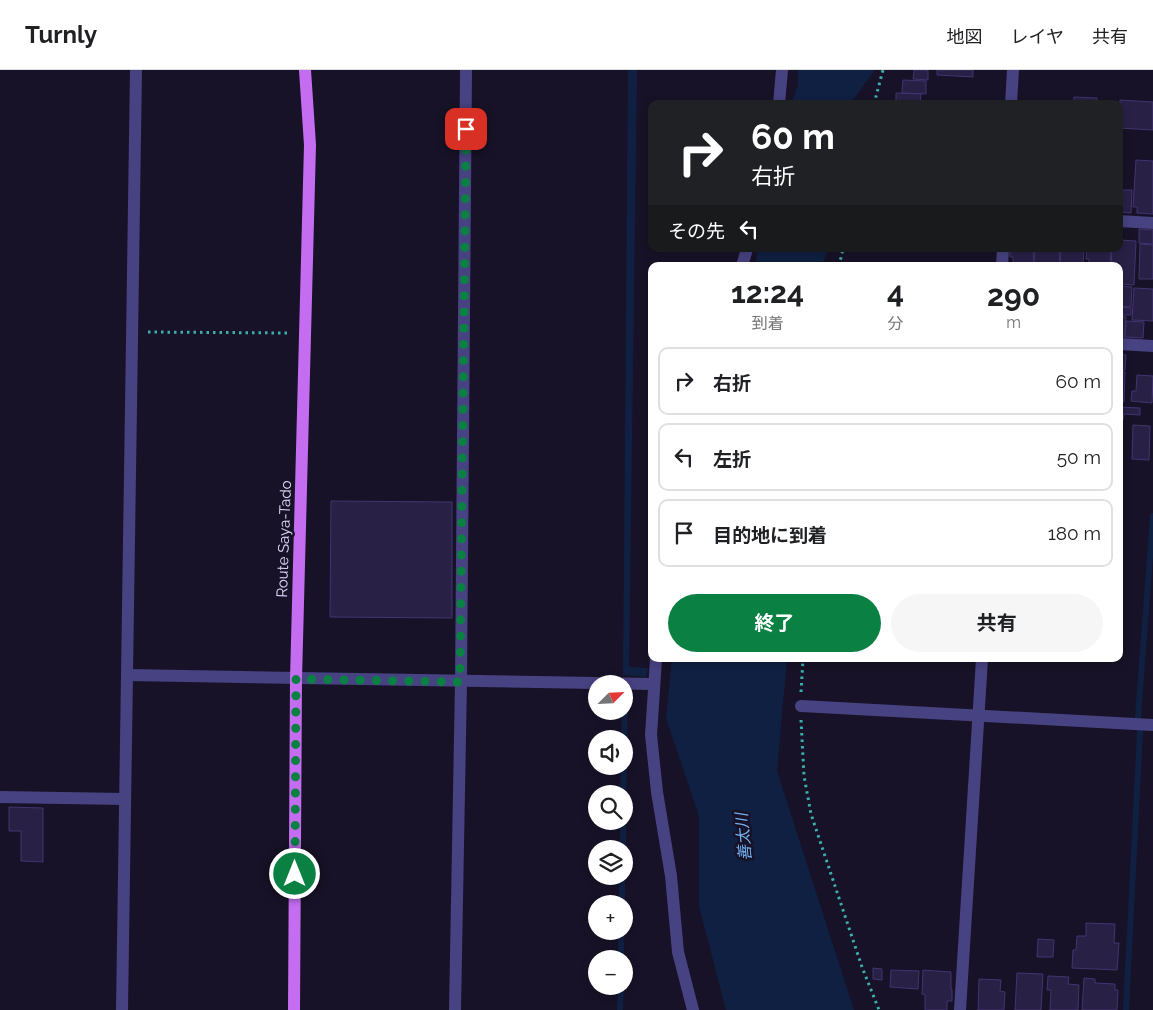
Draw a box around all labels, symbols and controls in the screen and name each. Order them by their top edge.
text: Turnly [25,20,97,49]
text: 地図 [947,26,983,47]
text: レイヤ [1011,26,1064,47]
text: 共有 [1092,26,1128,47]
pin [445,108,487,150]
icon: arrive [452,115,480,143]
text: 60 m [751,116,835,157]
icon: right [668,120,733,185]
text: 右折 [751,163,795,189]
icon: left [735,215,763,243]
text: その先 [668,220,725,242]
text: 12:24 [731,275,804,310]
text: 4 [887,275,904,310]
text: 290 [987,278,1040,313]
text: m [1006,313,1021,332]
text: 到着 [752,314,784,333]
text: 分 [888,314,904,333]
icon: right [670,367,698,395]
text: 60 m [1056,370,1101,392]
text: 右折 [713,372,751,394]
icon: left [670,443,698,471]
text: 50 m [1057,446,1101,468]
text: 左折 [713,448,751,470]
street label: Route Saya-Tado [273,480,295,598]
icon: arrive [670,519,698,547]
text: 180 m [1048,522,1101,544]
text: 目的地に到着 [713,524,827,546]
button: 終了 [668,594,881,652]
button: 共有 [891,594,1103,652]
north arrow [588,675,632,720]
map controls [588,675,633,995]
button: sound [588,730,633,775]
button: search [588,785,633,830]
water label: 善太川 [732,810,755,862]
button: layers [588,840,633,885]
position arrow [268,847,320,899]
button: + [588,895,633,940]
button: − [588,950,633,995]

